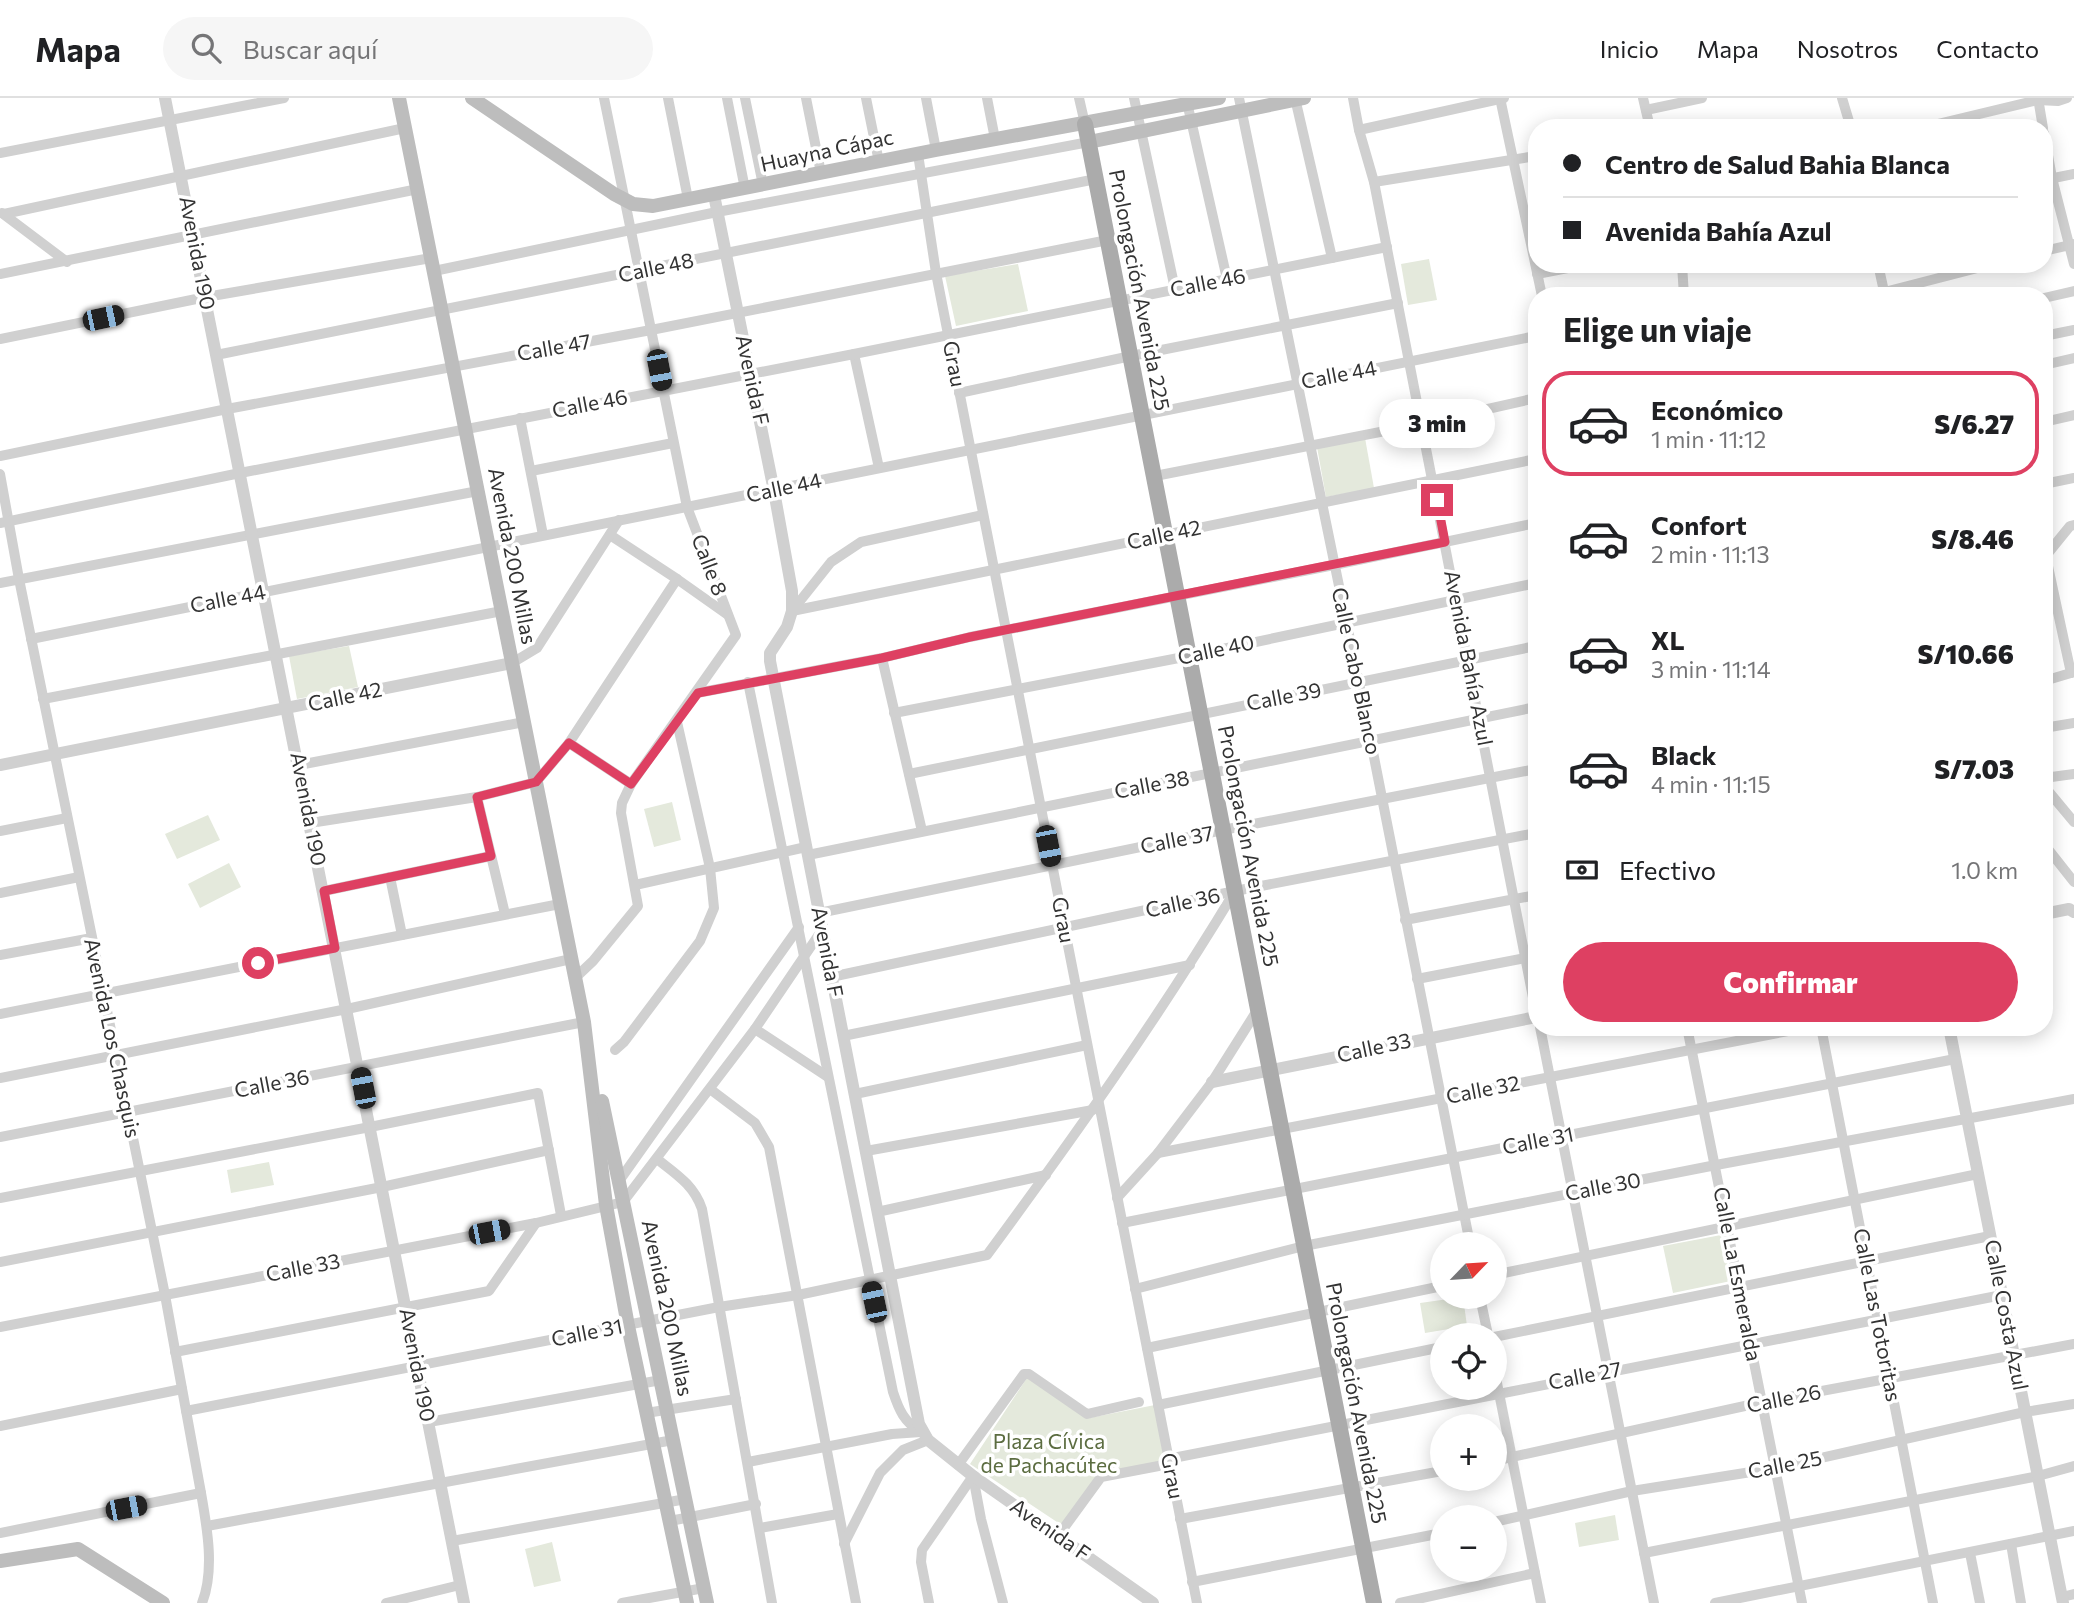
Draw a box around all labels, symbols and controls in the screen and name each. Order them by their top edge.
search box [163,17,653,80]
text: Mapa [35,28,121,69]
icon: search [187,29,225,67]
text: Buscar aquí [243,33,378,64]
text: Inicio [1600,34,1659,63]
text: Mapa [1697,34,1759,63]
text: Nosotros [1797,34,1898,63]
text: Contacto [1936,34,2039,63]
street label: Huayna Cápac [758,123,895,176]
text: Centro de Salud Bahia Blanca [1605,148,1950,179]
street label: Prolongación Avenida 225 [1105,167,1176,413]
street label: Avenida 190 [175,194,222,312]
text: Avenida Bahía Azul [1605,215,1832,246]
street label: Calle 48 [616,246,696,287]
street label: Calle 46 [1168,262,1248,301]
car [81,303,126,333]
text: Elige un viaje [1563,309,1752,349]
street label: Calle 47 [515,328,593,365]
street label: Avenida F [732,332,775,427]
street label: Grau [939,339,972,389]
car [645,347,674,393]
street label: Calle 44 [1299,354,1379,393]
street label: Calle 46 [550,383,630,422]
icon: car [1567,392,1630,455]
text: Económico [1651,394,1783,425]
callout: 3 min [1379,398,1495,448]
text: S/6.27 [1934,408,2014,439]
text: 3 min [1408,409,1466,437]
text: 1 min · 11:12 [1651,425,1766,453]
street label: Avenida 200 Millas [484,465,543,646]
street label: Calle 44 [744,466,824,507]
route end [1421,484,1453,516]
icon: car [1567,507,1630,570]
text: Confort [1651,509,1747,540]
street label: Calle 42 [1124,514,1203,554]
text: S/8.46 [1931,523,2014,554]
street label: Calle 8 [687,530,734,599]
text: 2 min · 11:13 [1651,540,1770,568]
street label: Avenida Bahía Azul [1440,568,1499,748]
street label: Calle 44 [188,578,268,617]
street label: Calle Cabo Blanco [1328,585,1387,757]
icon: car [1567,622,1630,685]
text: XL [1651,624,1685,655]
street label: Calle 40 [1175,628,1256,669]
text: S/10.66 [1918,638,2014,669]
text: 3 min · 11:14 [1651,655,1771,683]
street label: Calle 42 [305,676,384,716]
street label: Calle 39 [1244,676,1323,715]
street label: Prolongación Avenida 225 [1214,723,1285,969]
icon: car [1567,737,1630,800]
text: Black [1651,739,1717,770]
street label: Avenida 190 [286,750,333,868]
text: S/7.03 [1934,753,2014,784]
street label: Calle 38 [1112,764,1191,803]
text: 4 min · 11:15 [1651,770,1771,798]
street label: Calle 37 [1138,819,1215,858]
car [1034,823,1063,869]
icon: cash [1563,851,1601,889]
text: Efectivo [1619,854,1716,885]
text: 1.0 km [1951,856,2018,884]
street label: Calle 36 [1143,881,1222,922]
street label: Grau [1048,895,1081,945]
street label: Avenida F [807,904,849,999]
street label: Avenida Los Chasquis [80,936,147,1140]
button: Confirmar [1563,942,2018,1022]
route start [242,947,274,979]
street label: Calle 33 [1334,1027,1413,1067]
street label: Calle 36 [232,1063,311,1102]
car [349,1065,378,1111]
street label: Calle 32 [1444,1069,1522,1108]
street label: Calle 31 [1500,1120,1575,1159]
street label: Calle 30 [1563,1166,1643,1205]
street label: Calle La Esmeralda [1709,1184,1768,1363]
street label: Avenida 200 Millas [638,1217,699,1398]
car [467,1218,512,1246]
street label: Calle Las Totoritas [1849,1226,1908,1403]
north arrow [1430,1232,1507,1309]
map controls [1430,1232,1507,1582]
street label: Calle Costa Azul [1981,1237,2034,1392]
street label: Calle 33 [263,1247,342,1286]
car [860,1279,889,1325]
street label: Prolongación Avenida 225 [1322,1280,1393,1526]
street label: Avenida 190 [395,1306,442,1424]
street label: Calle 31 [549,1312,624,1351]
button: locate [1430,1323,1507,1400]
street label: Calle 27 [1546,1355,1623,1394]
street label: Calle 26 [1744,1378,1823,1417]
button: + [1430,1414,1507,1491]
park label: Plaza Cívica de Pachacútec [981,1428,1117,1477]
street label: Calle 25 [1746,1444,1824,1483]
street label: Grau [1157,1451,1190,1501]
street label: Avenida F [1006,1492,1096,1565]
car [104,1494,149,1522]
button: − [1430,1505,1507,1582]

